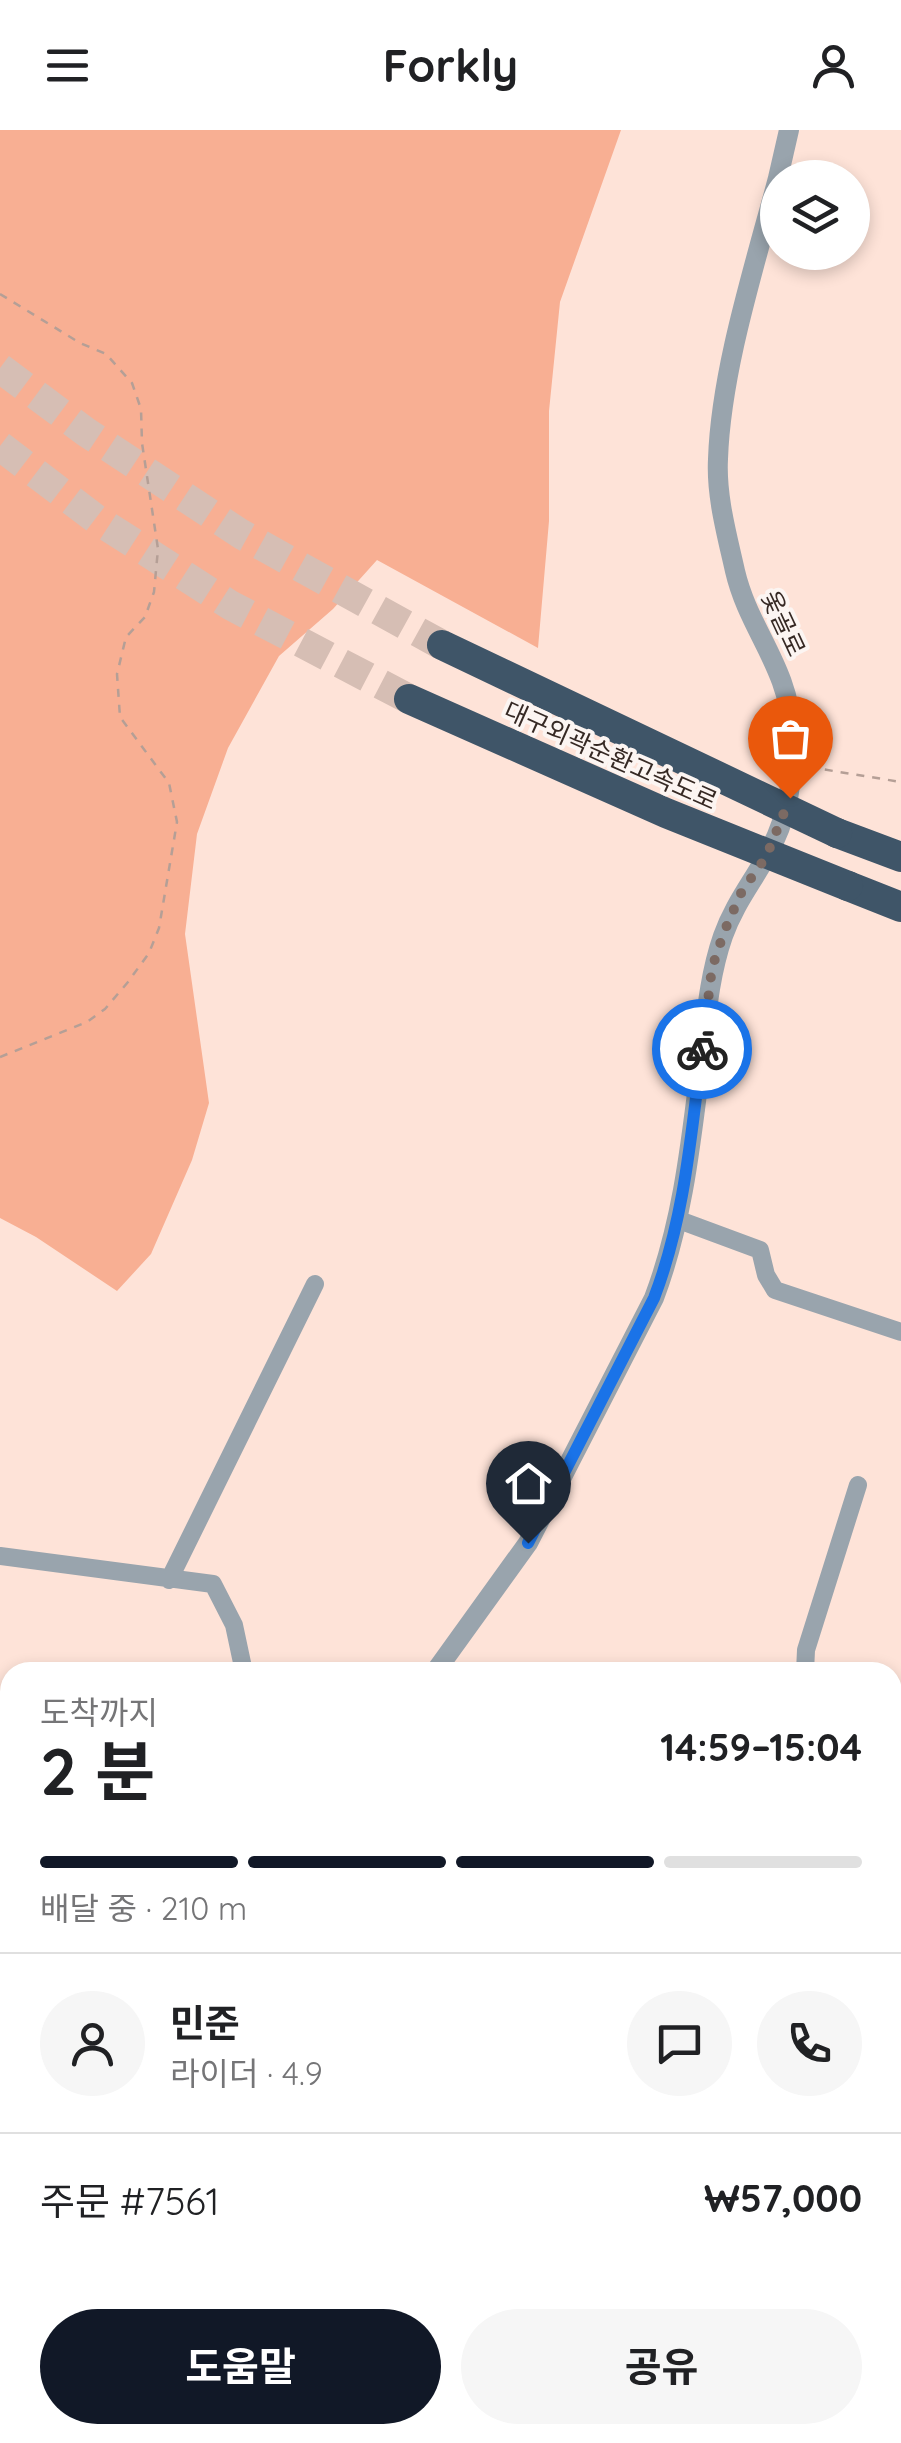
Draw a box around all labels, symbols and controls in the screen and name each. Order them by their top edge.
text: Forkly [383,37,518,93]
icon: menu [40,38,95,93]
icon: person [806,38,861,93]
map controls [760,160,870,270]
button: layers [760,160,870,270]
street label: 옻골로 [755,585,813,661]
street label: 대구외곽순환고속도로 [500,694,722,816]
pin [748,696,833,799]
icon: bag [763,711,818,766]
courier [652,999,752,1099]
icon: bike [675,1022,730,1077]
pin [486,1441,571,1544]
icon: home [501,1456,556,1511]
text: 도착까지 [40,1692,158,1732]
text: 14:59–15:04 [660,1723,862,1771]
text: 2 분 [40,1730,155,1811]
text: 배달 중 · 210 m [40,1888,247,1928]
button: person [40,1991,145,2096]
button: chat [627,1991,732,2096]
button: phone [757,1991,862,2096]
text: 민준 [170,1999,240,2047]
text: 라이더 · 4.9 [170,2053,323,2093]
text: ₩57,000 [704,2174,862,2222]
text: 주문 #7561 [40,2177,220,2225]
button: 도움말 [40,2309,441,2424]
button: 공유 [461,2309,862,2424]

